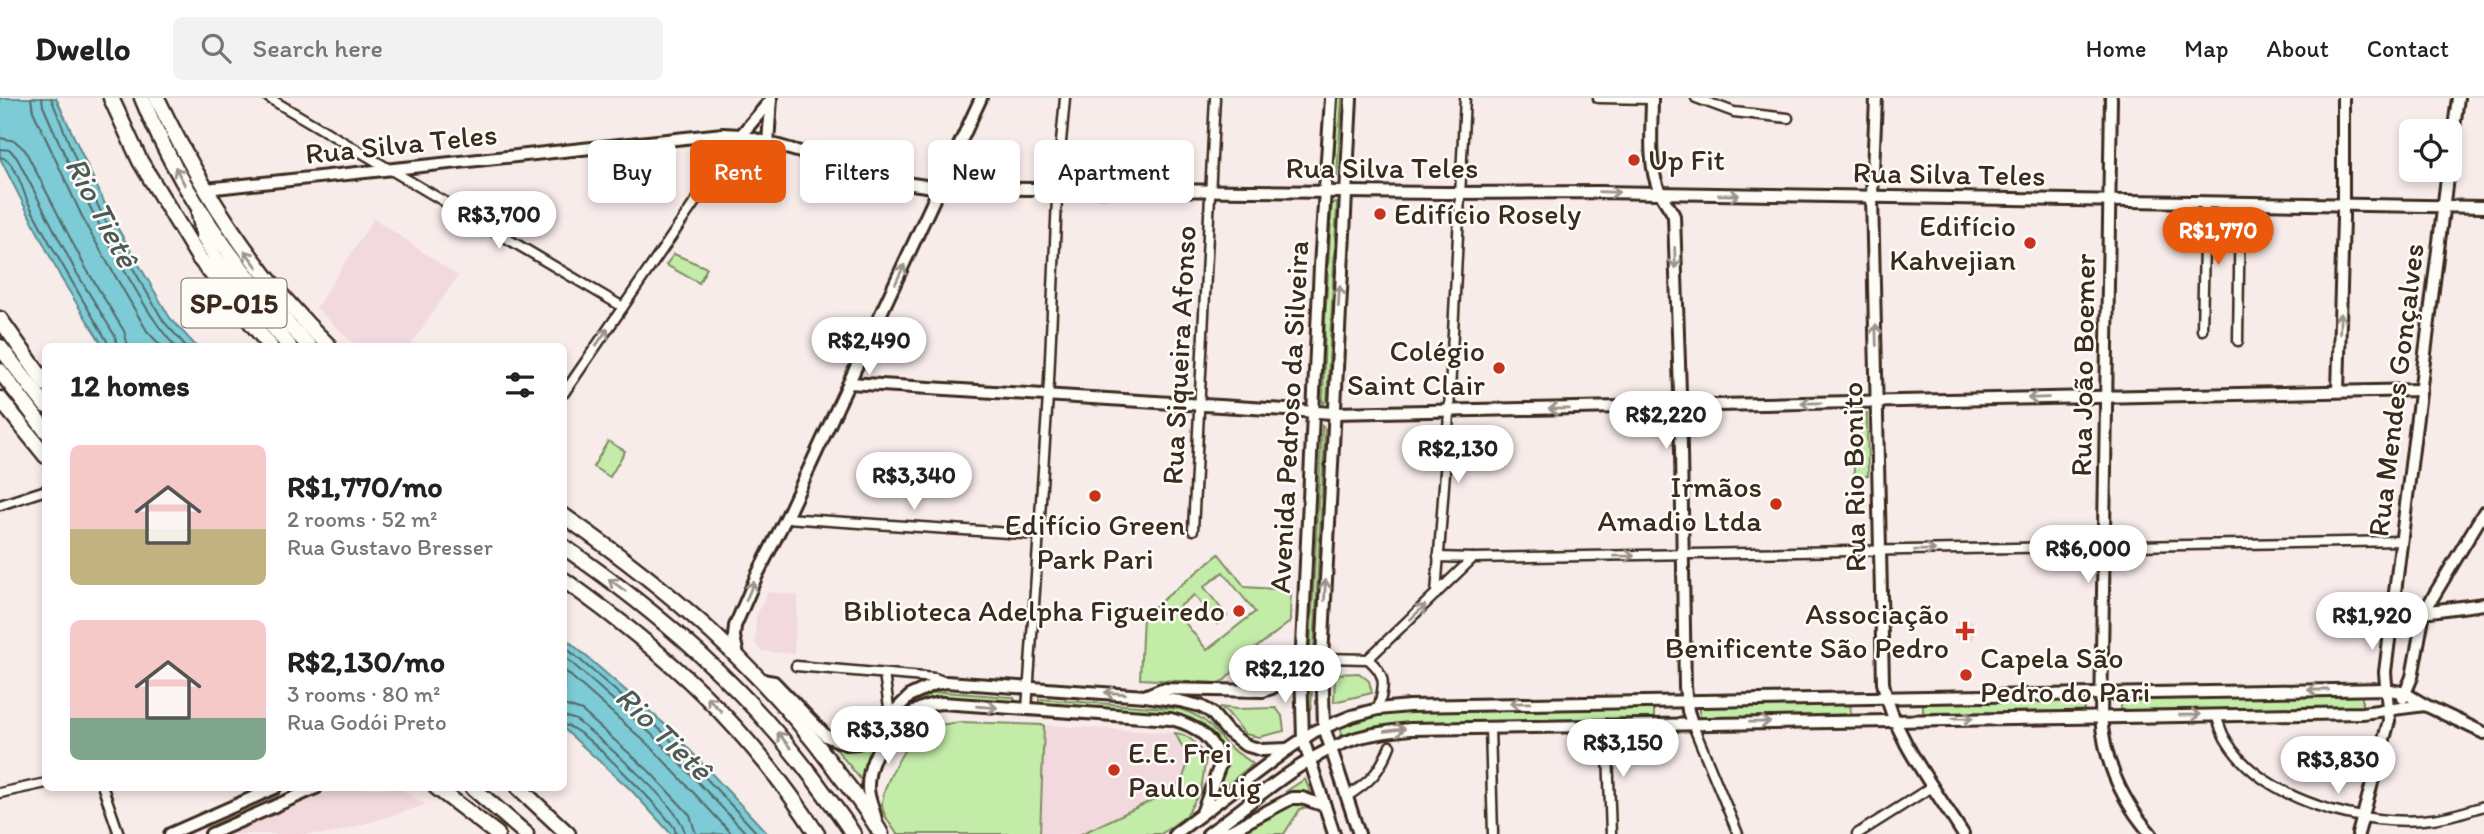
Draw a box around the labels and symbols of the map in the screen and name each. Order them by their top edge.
street label: Rua Silva Teles [303,115,499,172]
place label: Up Fit [1648,141,1725,178]
street label: Rua Silva Teles [1286,149,1478,186]
water label: Rio Tietê [57,150,148,276]
marker: Up Fit [1626,152,1642,168]
street label: Rua Silva Teles [1852,153,2046,194]
one-way arrow [173,166,187,186]
one-way arrow [1598,186,1621,199]
one-way arrow [1717,188,1740,202]
pin: R$3,700 [434,192,564,251]
place label: Edifício Rosely [1394,195,1581,232]
marker: Edifício Rosely [1372,206,1388,222]
place label: Edifício Kahvejian [1889,207,2016,278]
pin: R$1,770 [2153,208,2283,267]
street label: Rua Siqueira Afonso [1153,224,1204,486]
marker: Edifício Kahvejian [2022,235,2038,251]
street label: Avenida Pedroso da Silveira [1261,239,1316,594]
street label: Rua Mendes Gonçalves [2359,241,2432,539]
one-way arrow [1669,246,1682,269]
one-way arrow [244,250,259,268]
street label: Rua João Boemer [2062,252,2103,477]
one-way arrow [893,264,907,285]
road number: SP-015 [182,278,286,328]
one-way arrow [1333,285,1346,308]
one-way arrow [2333,312,2347,335]
pin: R$2,490 [804,317,934,377]
one-way arrow [1869,324,1883,347]
one-way arrow [595,328,609,347]
place label: Colégio Saint Clair [1347,332,1485,403]
marker: Colégio Saint Clair [1491,360,1507,376]
street label: Rua Rio Bonito [1833,381,1874,573]
pin: R$2,220 [1601,392,1731,451]
one-way arrow [2027,392,2050,405]
one-way arrow [1800,396,1823,410]
one-way arrow [1548,402,1571,415]
pin: R$2,130 [1393,426,1523,485]
pin: R$3,340 [849,452,979,512]
place label: Irmãos Amadio Ltda [1598,468,1762,539]
marker: Edifício Green Park Pari [1087,488,1103,504]
marker: Irmãos Amadio Ltda [1768,496,1784,512]
place label: Edifício Green Park Pari [1005,506,1185,577]
pin: R$6,000 [2023,526,2153,585]
one-way arrow [1913,543,1936,557]
one-way arrow [1612,549,1635,562]
one-way arrow [608,578,627,593]
one-way arrow [1318,579,1331,602]
one-way arrow [744,580,757,602]
place label: Biblioteca Adelpha Figueiredo [843,592,1225,629]
pin: R$1,920 [2307,592,2437,652]
place label: Associação Benificente São Pedro [1665,595,1949,666]
marker: Biblioteca Adelpha Figueiredo [1231,603,1247,619]
one-way arrow [1409,603,1426,620]
marker: Associação Benificente São Pedro [1955,621,1975,641]
place label: Capela São Pedro do Pari [1980,639,2150,710]
pin: R$2,120 [1220,646,1350,705]
marker: Capela São Pedro do Pari [1958,667,1974,683]
water label: Rio Tietê [608,678,722,790]
one-way arrow [2307,683,2330,697]
one-way arrow [1103,687,1126,700]
one-way arrow [705,696,722,713]
one-way arrow [1509,697,1532,710]
one-way arrow [975,701,998,714]
pin: R$3,380 [823,706,953,766]
one-way arrow [2179,708,2202,722]
one-way arrow [1951,711,1974,725]
one-way arrow [1748,715,1771,729]
pin: R$3,150 [1558,720,1688,779]
one-way arrow [1383,724,1406,737]
one-way arrow [776,731,791,749]
place label: E.E. Frei Paulo Luig [1128,734,1262,805]
pin: R$3,830 [2273,736,2403,796]
marker: E.E. Frei Paulo Luig [1106,762,1122,778]

